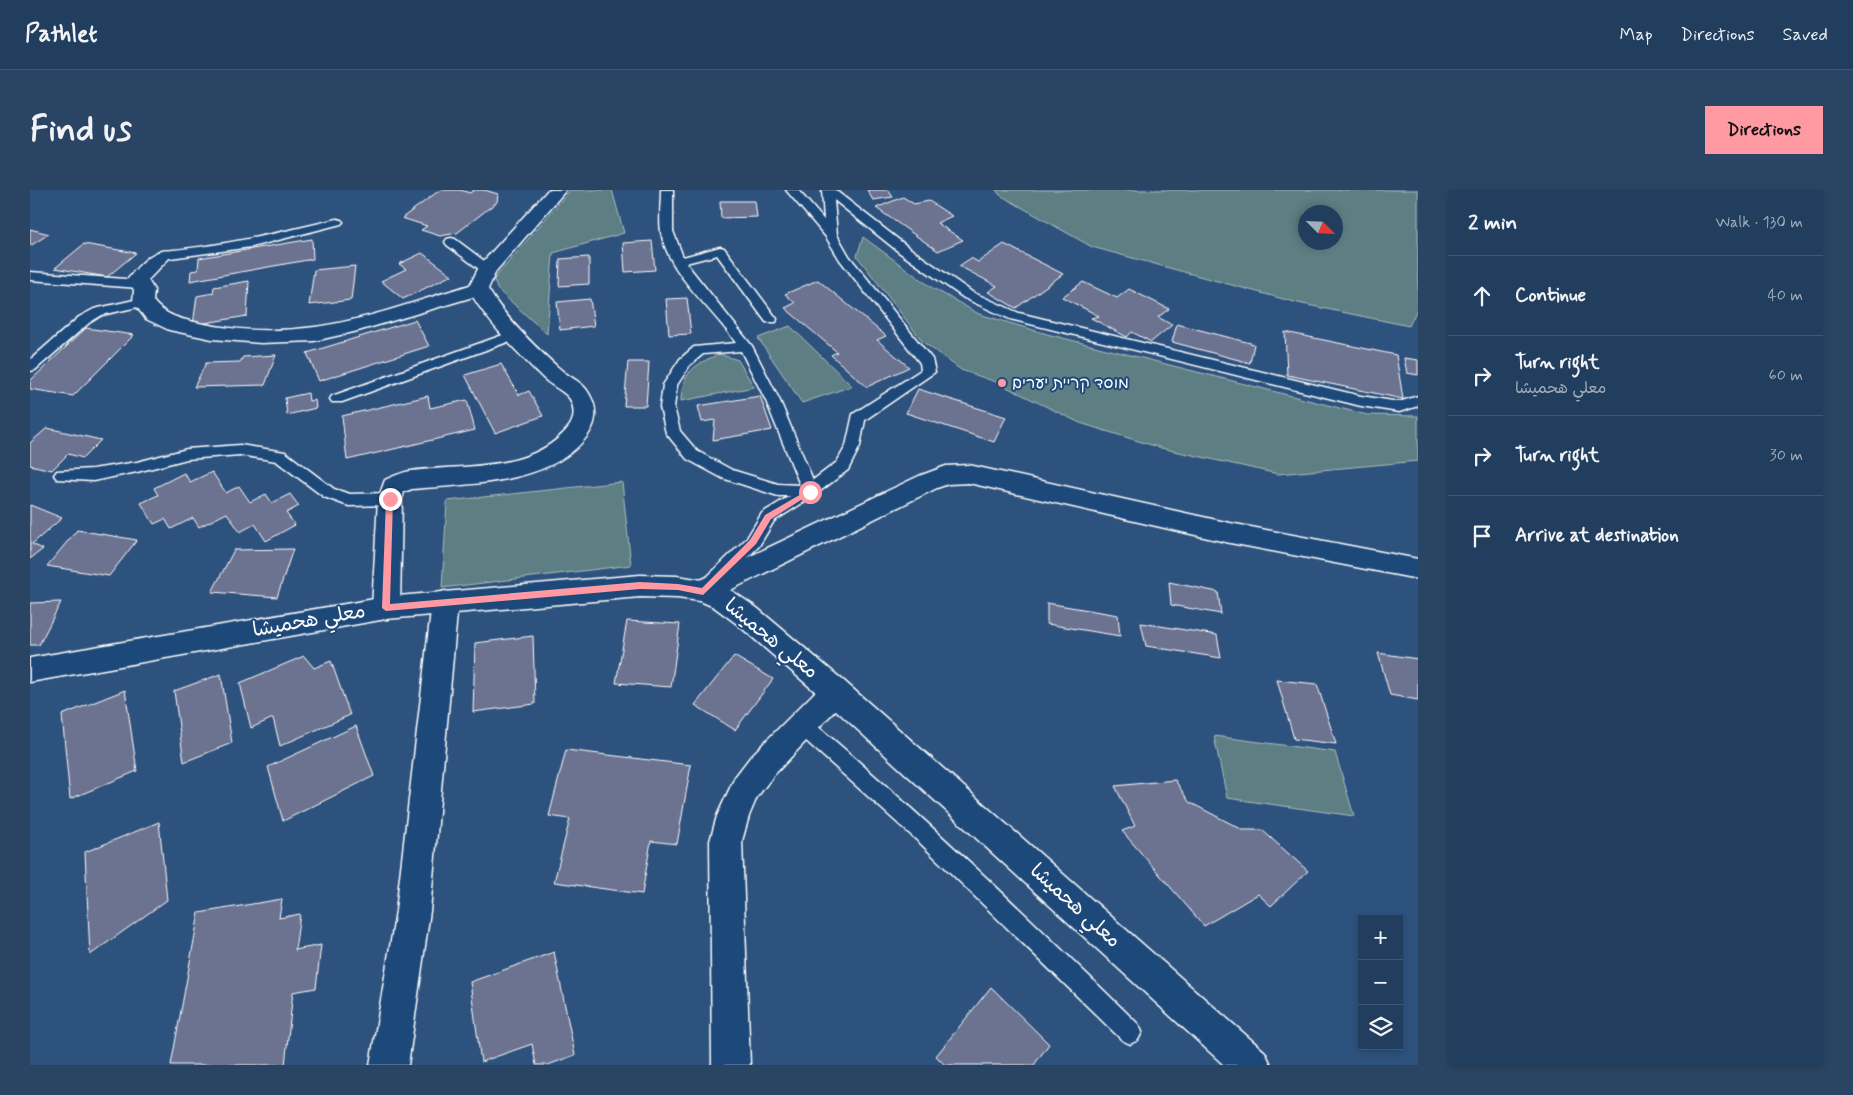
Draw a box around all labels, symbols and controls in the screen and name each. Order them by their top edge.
text: Pathlet [25,19,97,50]
text: Map [1620,23,1653,47]
text: Directions [1681,23,1755,47]
text: Saved [1783,23,1828,47]
button: Directions [1705,106,1823,154]
text: Find us [30,107,132,153]
north arrow [1298,205,1343,250]
text: 2 min [1468,209,1517,237]
text: Walk · 130 m [1716,212,1803,233]
icon: ahead [1468,282,1496,310]
text: Continue [1515,283,1586,308]
text: 40 m [1767,285,1803,306]
text: Turn right [1515,350,1599,375]
icon: right [1468,362,1496,390]
text: 60 m [1769,365,1803,386]
place label: מוסד קריית יערים [1012,373,1129,394]
marker: מוסד קריית יערים [996,377,1008,389]
text: معلي هحميشا [1515,378,1606,399]
icon: right [1468,442,1496,470]
text: Turn right [1515,443,1599,468]
text: 30 m [1770,445,1803,466]
route start [799,481,822,504]
route end [379,488,402,511]
icon: arrive [1468,522,1496,550]
text: Arrive at destination [1515,523,1679,548]
street label: معلي هحميشا [716,593,824,688]
street label: معلي هحميشا [250,598,368,647]
street label: معلي هحميشا [1022,858,1126,956]
map controls [1358,915,1403,1050]
button: + [1358,915,1403,960]
button: − [1358,960,1403,1005]
button: layers [1358,1005,1403,1050]

